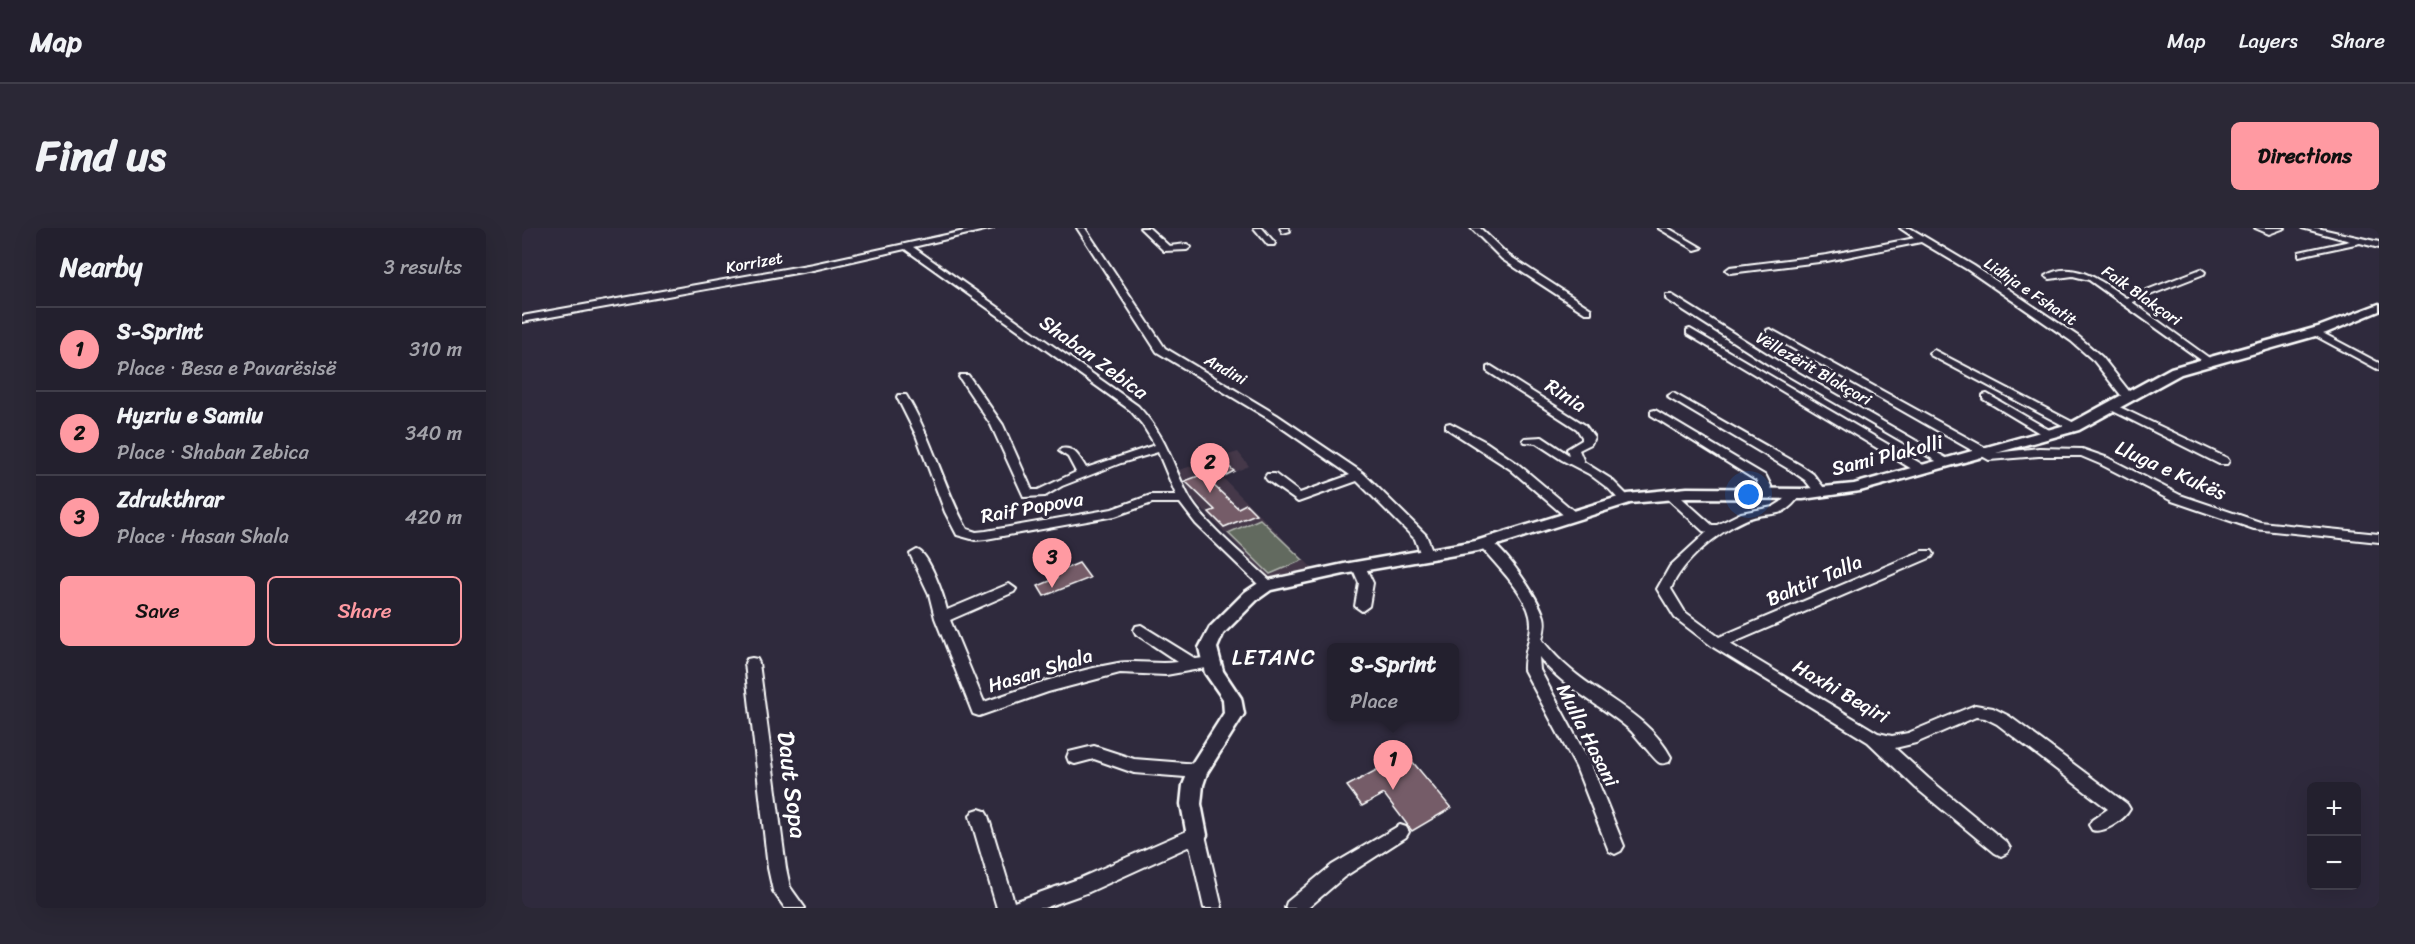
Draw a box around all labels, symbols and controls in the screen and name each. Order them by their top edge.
text: Map [30,17,82,66]
text: Map [2167,22,2206,60]
text: Layers [2239,22,2298,60]
text: Share [2331,22,2385,60]
text: Find us [36,119,166,193]
button: Directions [2231,122,2379,190]
street label: Korrizet [723,243,785,282]
text: Nearby [60,244,142,290]
street label: Lidhja e Fshatit [1978,249,2083,334]
text: 3 results [384,250,462,285]
street label: Faik Blakçori [2096,257,2188,334]
street label: Shaban Zebica [1032,306,1157,410]
text: S-Sprint [117,312,203,351]
street label: Vëllezërit Blakçori [1750,323,1878,414]
text: 1 [75,332,84,367]
text: 310 m [409,332,462,367]
street label: Andini [1198,345,1253,394]
text: Place · Besa e Pavarësisë [117,351,336,386]
street label: Rinia [1538,369,1594,422]
text: Hyzriu e Samiu [117,396,263,435]
text: 2 [74,416,85,451]
text: 340 m [405,416,462,451]
street label: Sami Plakolli [1828,424,1948,486]
street label: Lluga e Kukës [2109,430,2233,511]
text: Place · Shaban Zebica [117,435,309,470]
pin: 2 [1190,444,1230,493]
text: Zdrukthrar [117,480,223,519]
your location [1734,480,1763,509]
street label: Raif Popova [978,481,1087,534]
text: 3 [74,500,85,535]
text: 420 m [405,500,462,535]
text: Place · Hasan Shala [117,519,289,554]
pin: 3 [1032,538,1072,588]
street label: Bahtir Talla [1761,545,1868,616]
button: Save [60,576,255,646]
button: Share [267,576,462,646]
street label: Hasan Shala [983,638,1097,703]
district label: LETANC [1232,638,1316,677]
popup [1327,643,1459,721]
text: S-Sprint [1350,645,1436,684]
street label: Haxhi Beqiri [1786,650,1897,734]
street label: Mulla Hasani [1546,677,1629,795]
text: Place [1350,684,1398,719]
street label: Daut Sopa [765,729,819,841]
pin: 1 [1374,740,1412,790]
map controls [2307,782,2361,890]
button: + [2307,782,2361,836]
button: − [2307,836,2361,890]

